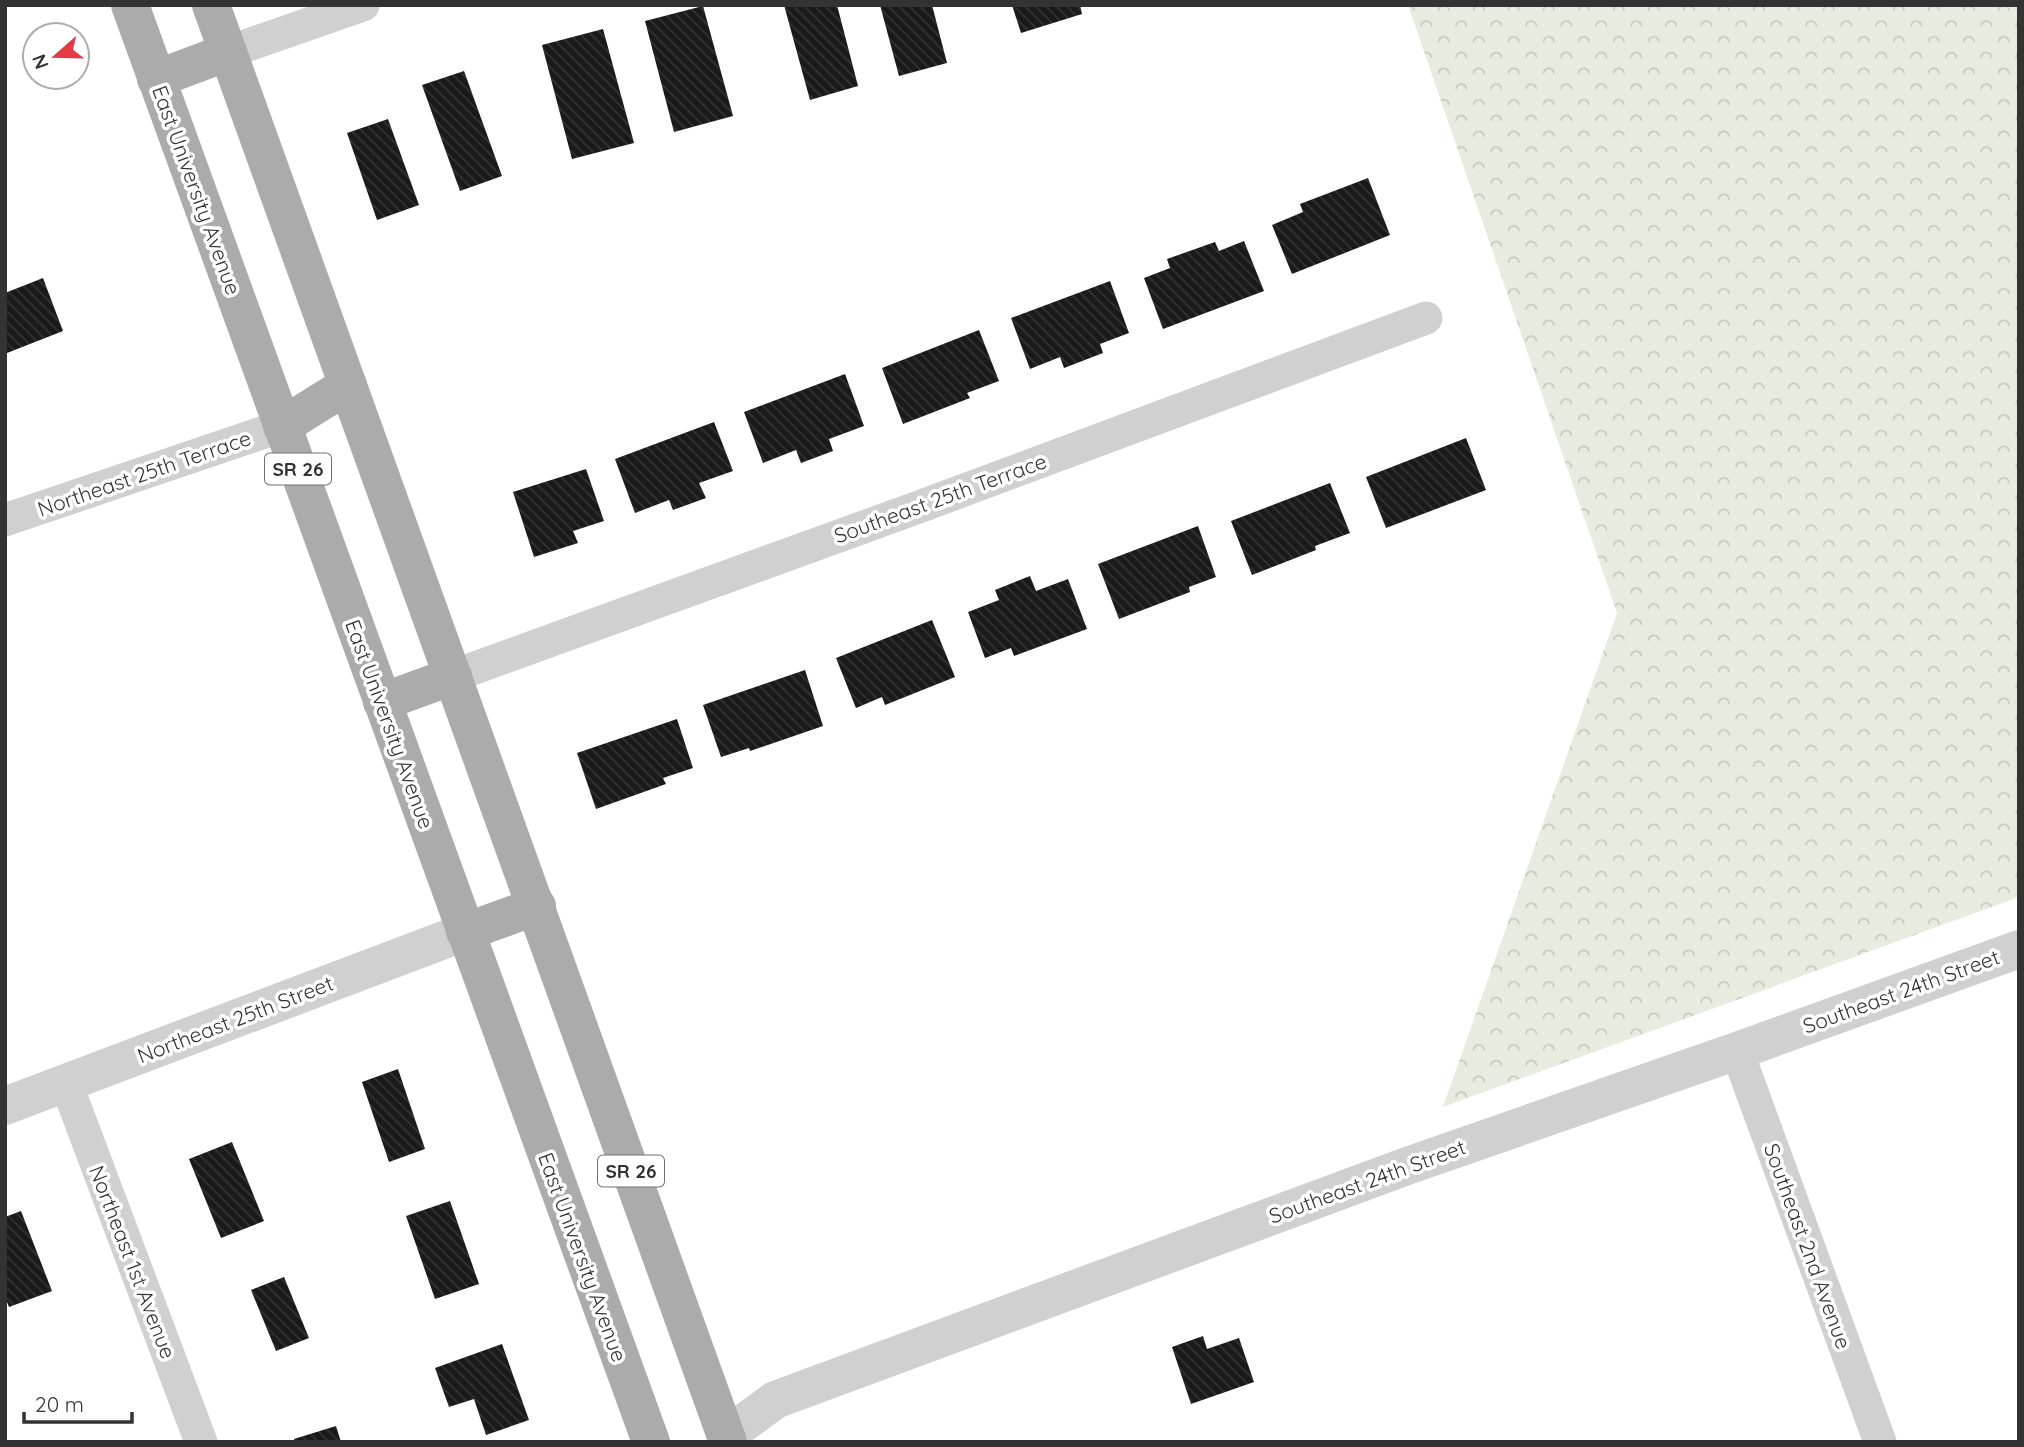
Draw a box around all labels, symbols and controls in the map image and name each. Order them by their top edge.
north arrow [21,21,91,91]
text: N [26,51,54,72]
street label: East University Avenue [147,82,247,298]
street label: Northeast 25th Terrace [34,424,254,522]
street label: Southeast 25th Terrace [830,447,1050,549]
road number: SR 26 [265,454,331,484]
street label: East University Avenue [340,616,440,832]
street label: Southeast 24th Street [1799,943,2003,1039]
street label: Northeast 25th Street [133,970,337,1068]
street label: Southeast 24th Street [1265,1133,1469,1229]
street label: Southeast 2nd Avenue [1759,1140,1857,1352]
street label: East University Avenue [533,1149,633,1365]
road number: SR 26 [598,1156,664,1186]
street label: Northeast 1st Avenue [84,1162,182,1362]
scale bar [24,1380,133,1424]
text: 20 m [35,1391,84,1417]

